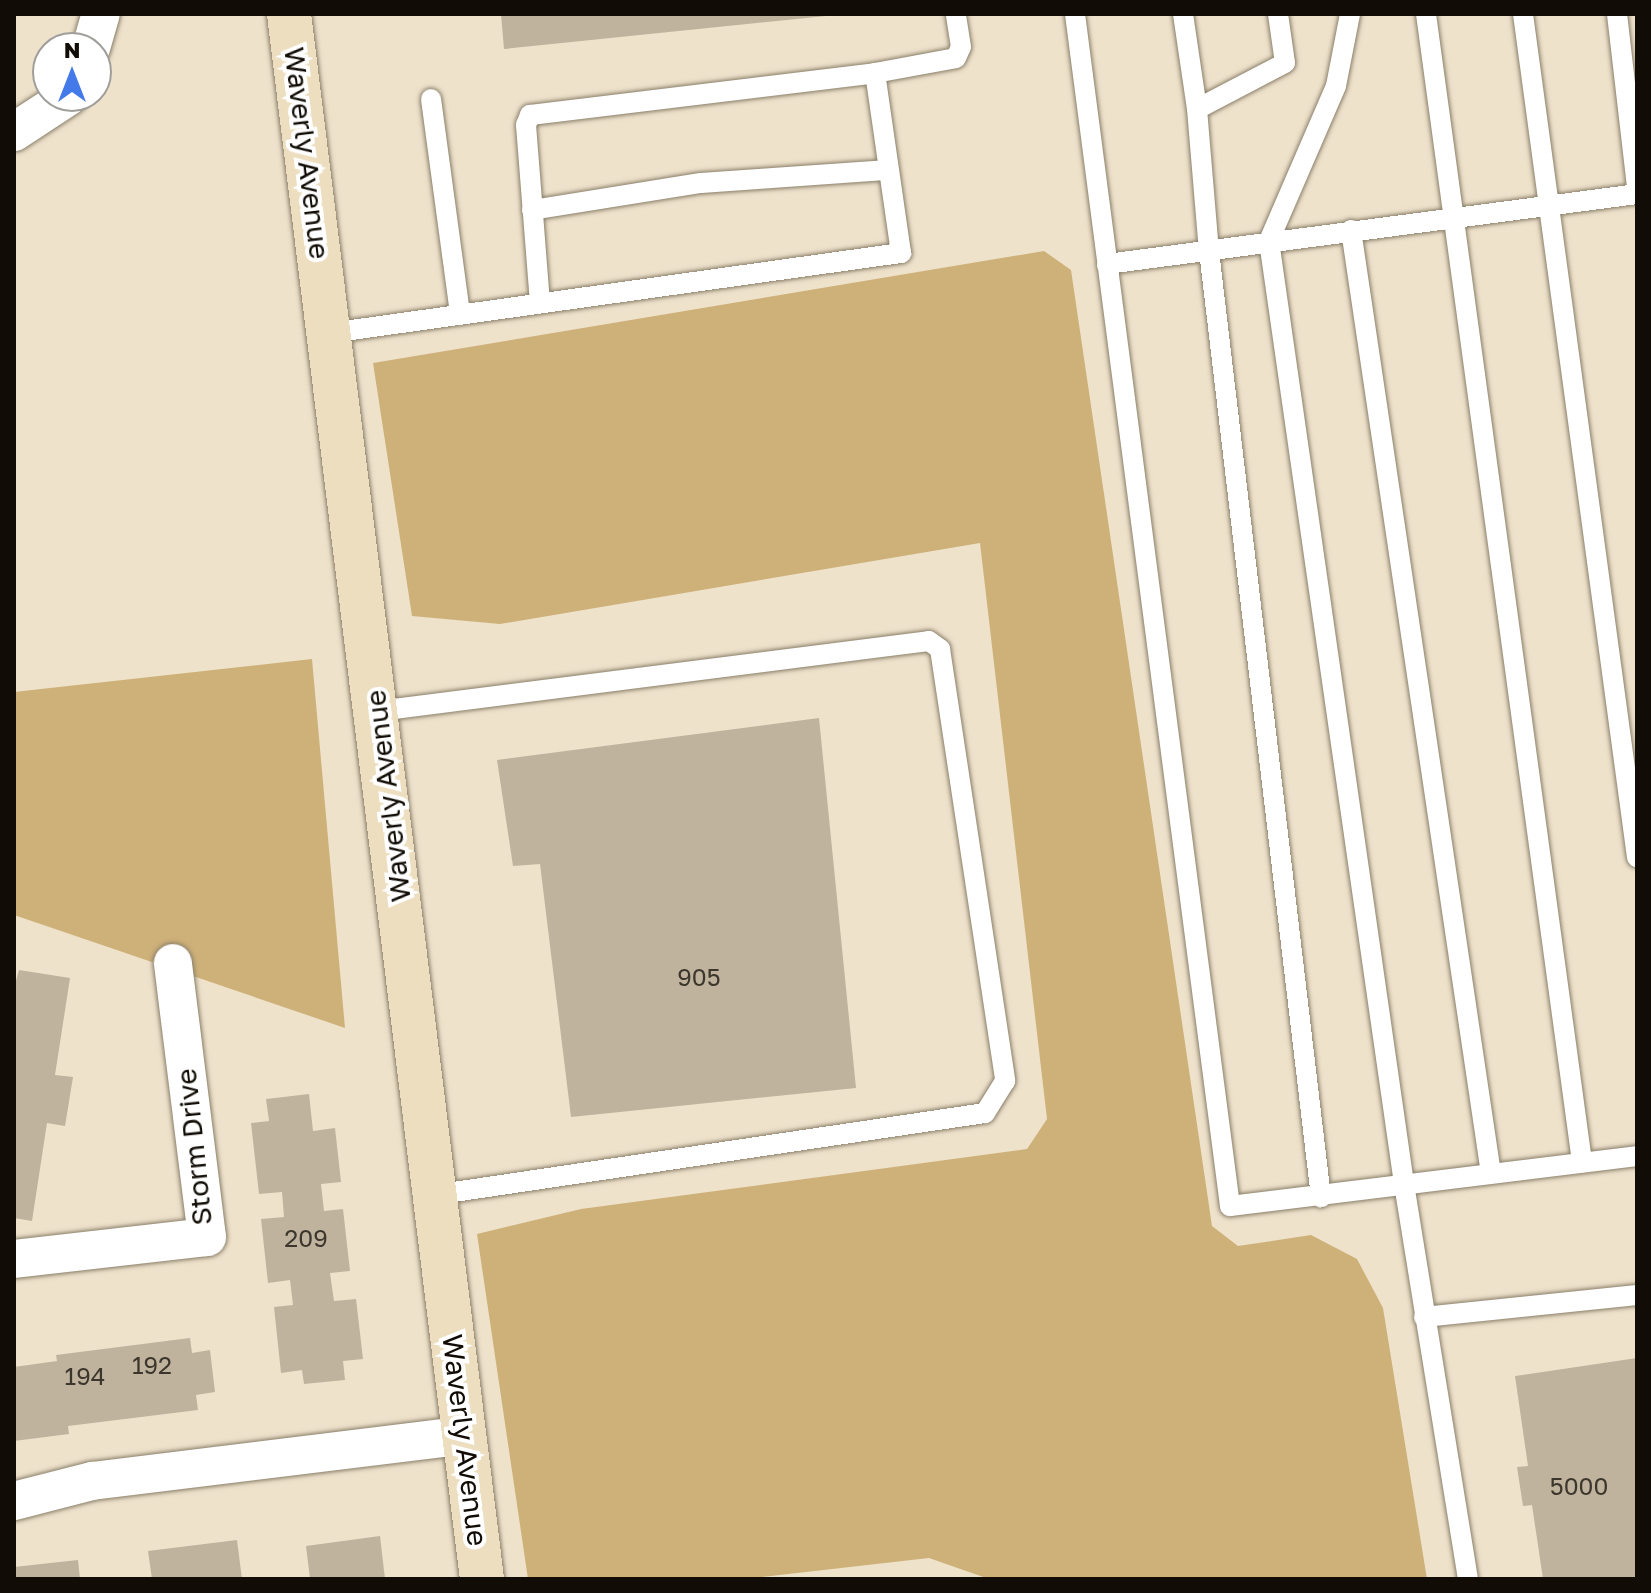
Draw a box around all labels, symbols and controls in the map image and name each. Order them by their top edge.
north arrow [32,32,112,112]
text: N [64,36,80,63]
street label: Waverly Avenue [277,45,337,261]
street label: Waverly Avenue [358,688,418,904]
house number: 905 [677,963,721,991]
street label: Storm Drive [169,1067,219,1227]
house number: 209 [284,1224,328,1252]
street label: Waverly Avenue [435,1332,495,1548]
house number: 192 [132,1351,172,1379]
house number: 194 [65,1362,105,1390]
house number: 5000 [1550,1472,1608,1500]

